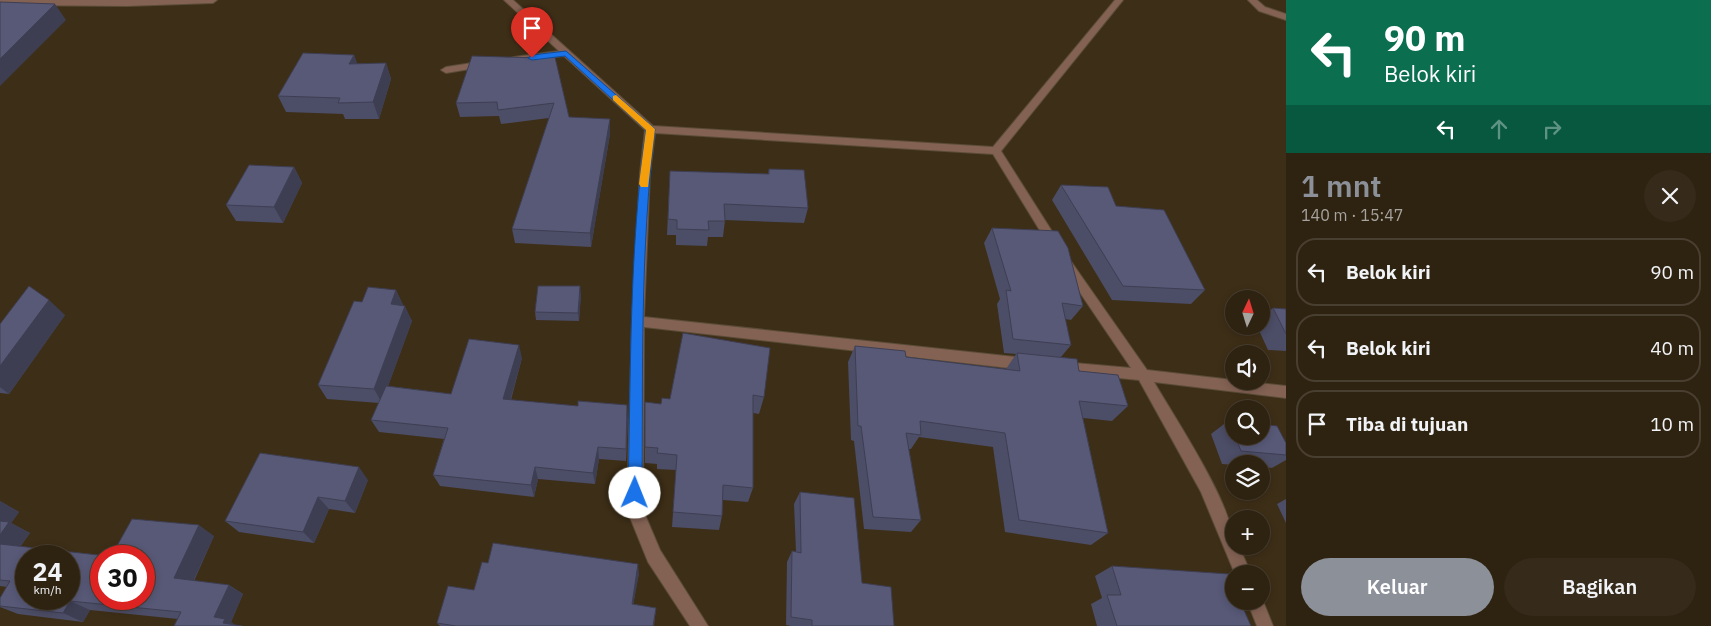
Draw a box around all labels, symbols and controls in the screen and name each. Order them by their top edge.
pin [511,7,553,58]
icon: arrive [518,14,546,42]
text: 90 m [1384,15,1466,61]
icon: left [1301,20,1366,85]
text: Belok kiri [1384,59,1476,88]
icon: left [1432,115,1460,143]
icon: ahead [1485,115,1513,143]
icon: right [1538,115,1566,143]
text: 1 mnt [1301,166,1382,205]
button: close [1644,170,1696,222]
text: 140 m · 15:47 [1301,205,1403,225]
icon: left [1303,258,1331,286]
text: Belok kiri [1346,260,1431,284]
text: 90 m [1650,260,1694,284]
north arrow [1225,290,1270,335]
map controls [1225,290,1270,610]
icon: left [1303,334,1331,362]
text: Belok kiri [1346,336,1431,360]
text: 40 m [1650,336,1694,360]
button: sound [1225,345,1270,390]
button: search [1225,400,1270,445]
icon: arrive [1303,410,1331,438]
text: Tiba di tujuan [1346,412,1468,436]
text: 10 m [1650,412,1694,436]
button: layers [1225,455,1270,500]
position arrow [608,466,660,518]
button: + [1225,510,1270,555]
speed limit sign: 30 [90,545,155,610]
text: 24 [32,555,63,588]
button: Keluar [1301,558,1494,616]
button: Bagikan [1504,558,1696,616]
button: − [1225,565,1270,610]
text: km/h [33,582,62,597]

